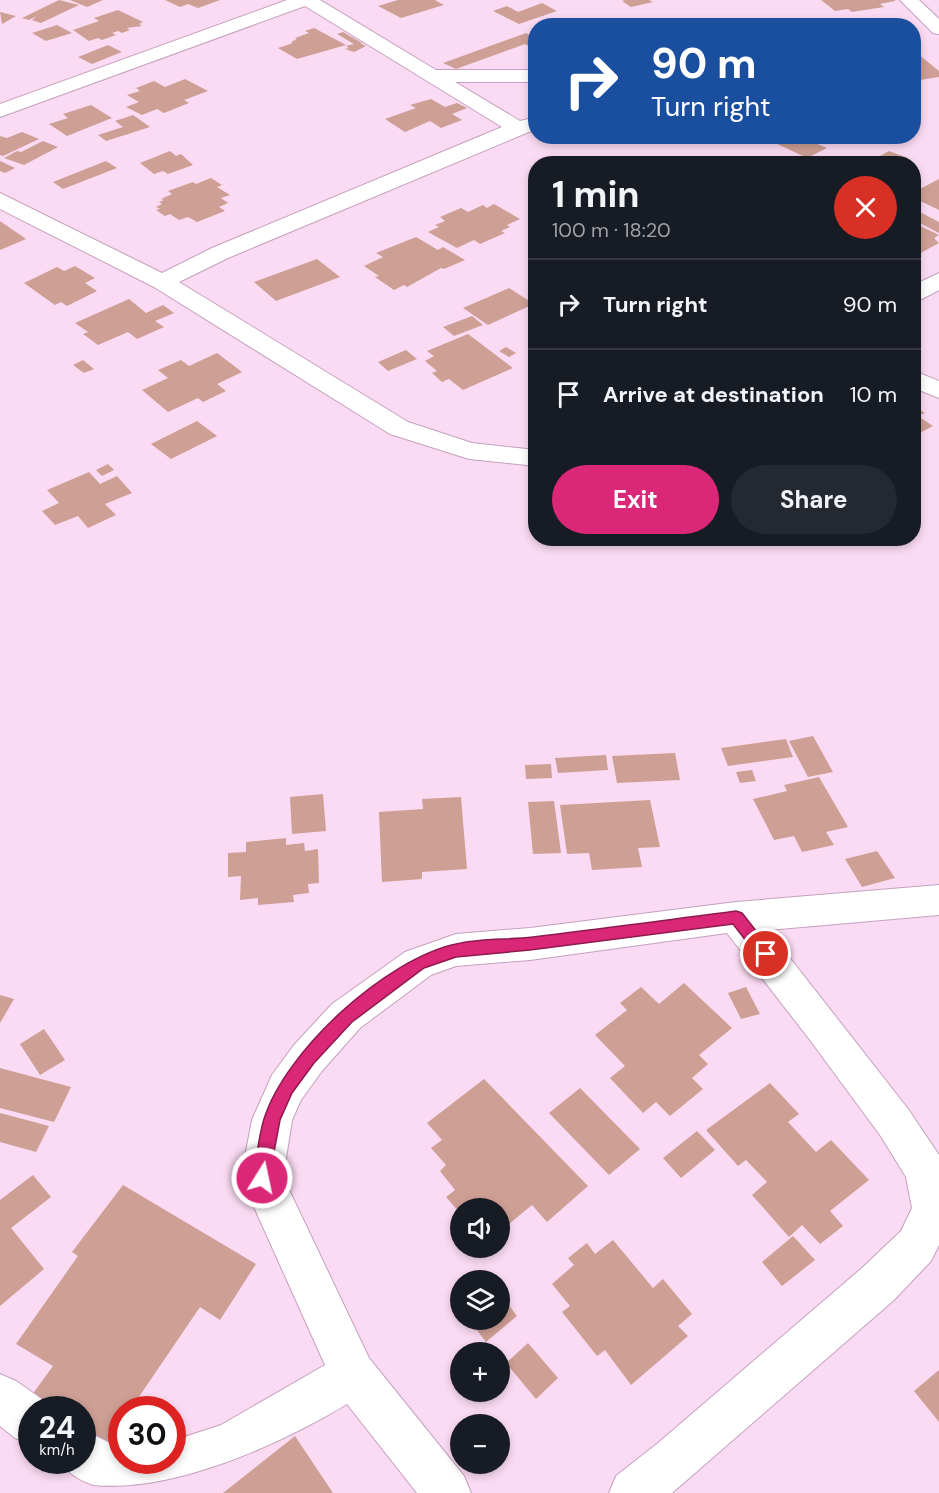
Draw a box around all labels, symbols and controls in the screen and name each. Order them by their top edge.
text: 90 m [651,36,757,91]
icon: right [552,42,630,120]
text: Turn right [651,89,771,124]
text: 1 min [552,171,640,218]
button: close [834,176,897,239]
text: 100 m · 18:20 [552,217,671,243]
icon: right [552,288,585,321]
text: Turn right [603,290,708,319]
text: 90 m [843,290,897,319]
icon: arrive [552,378,585,411]
text: Arrive at destination [603,380,824,409]
text: 10 m [850,380,897,409]
button: Exit [552,465,719,534]
button: Share [731,465,897,534]
pin [740,928,791,979]
icon: arrive [749,937,782,970]
position arrow [230,1146,294,1210]
map controls [450,1198,510,1474]
button: sound [450,1198,510,1258]
button: layers [450,1270,510,1330]
button: + [450,1342,510,1402]
speed limit sign: 30 [108,1396,186,1474]
text: 24 [39,1408,75,1447]
button: − [450,1414,510,1474]
text: km/h [39,1440,75,1460]

